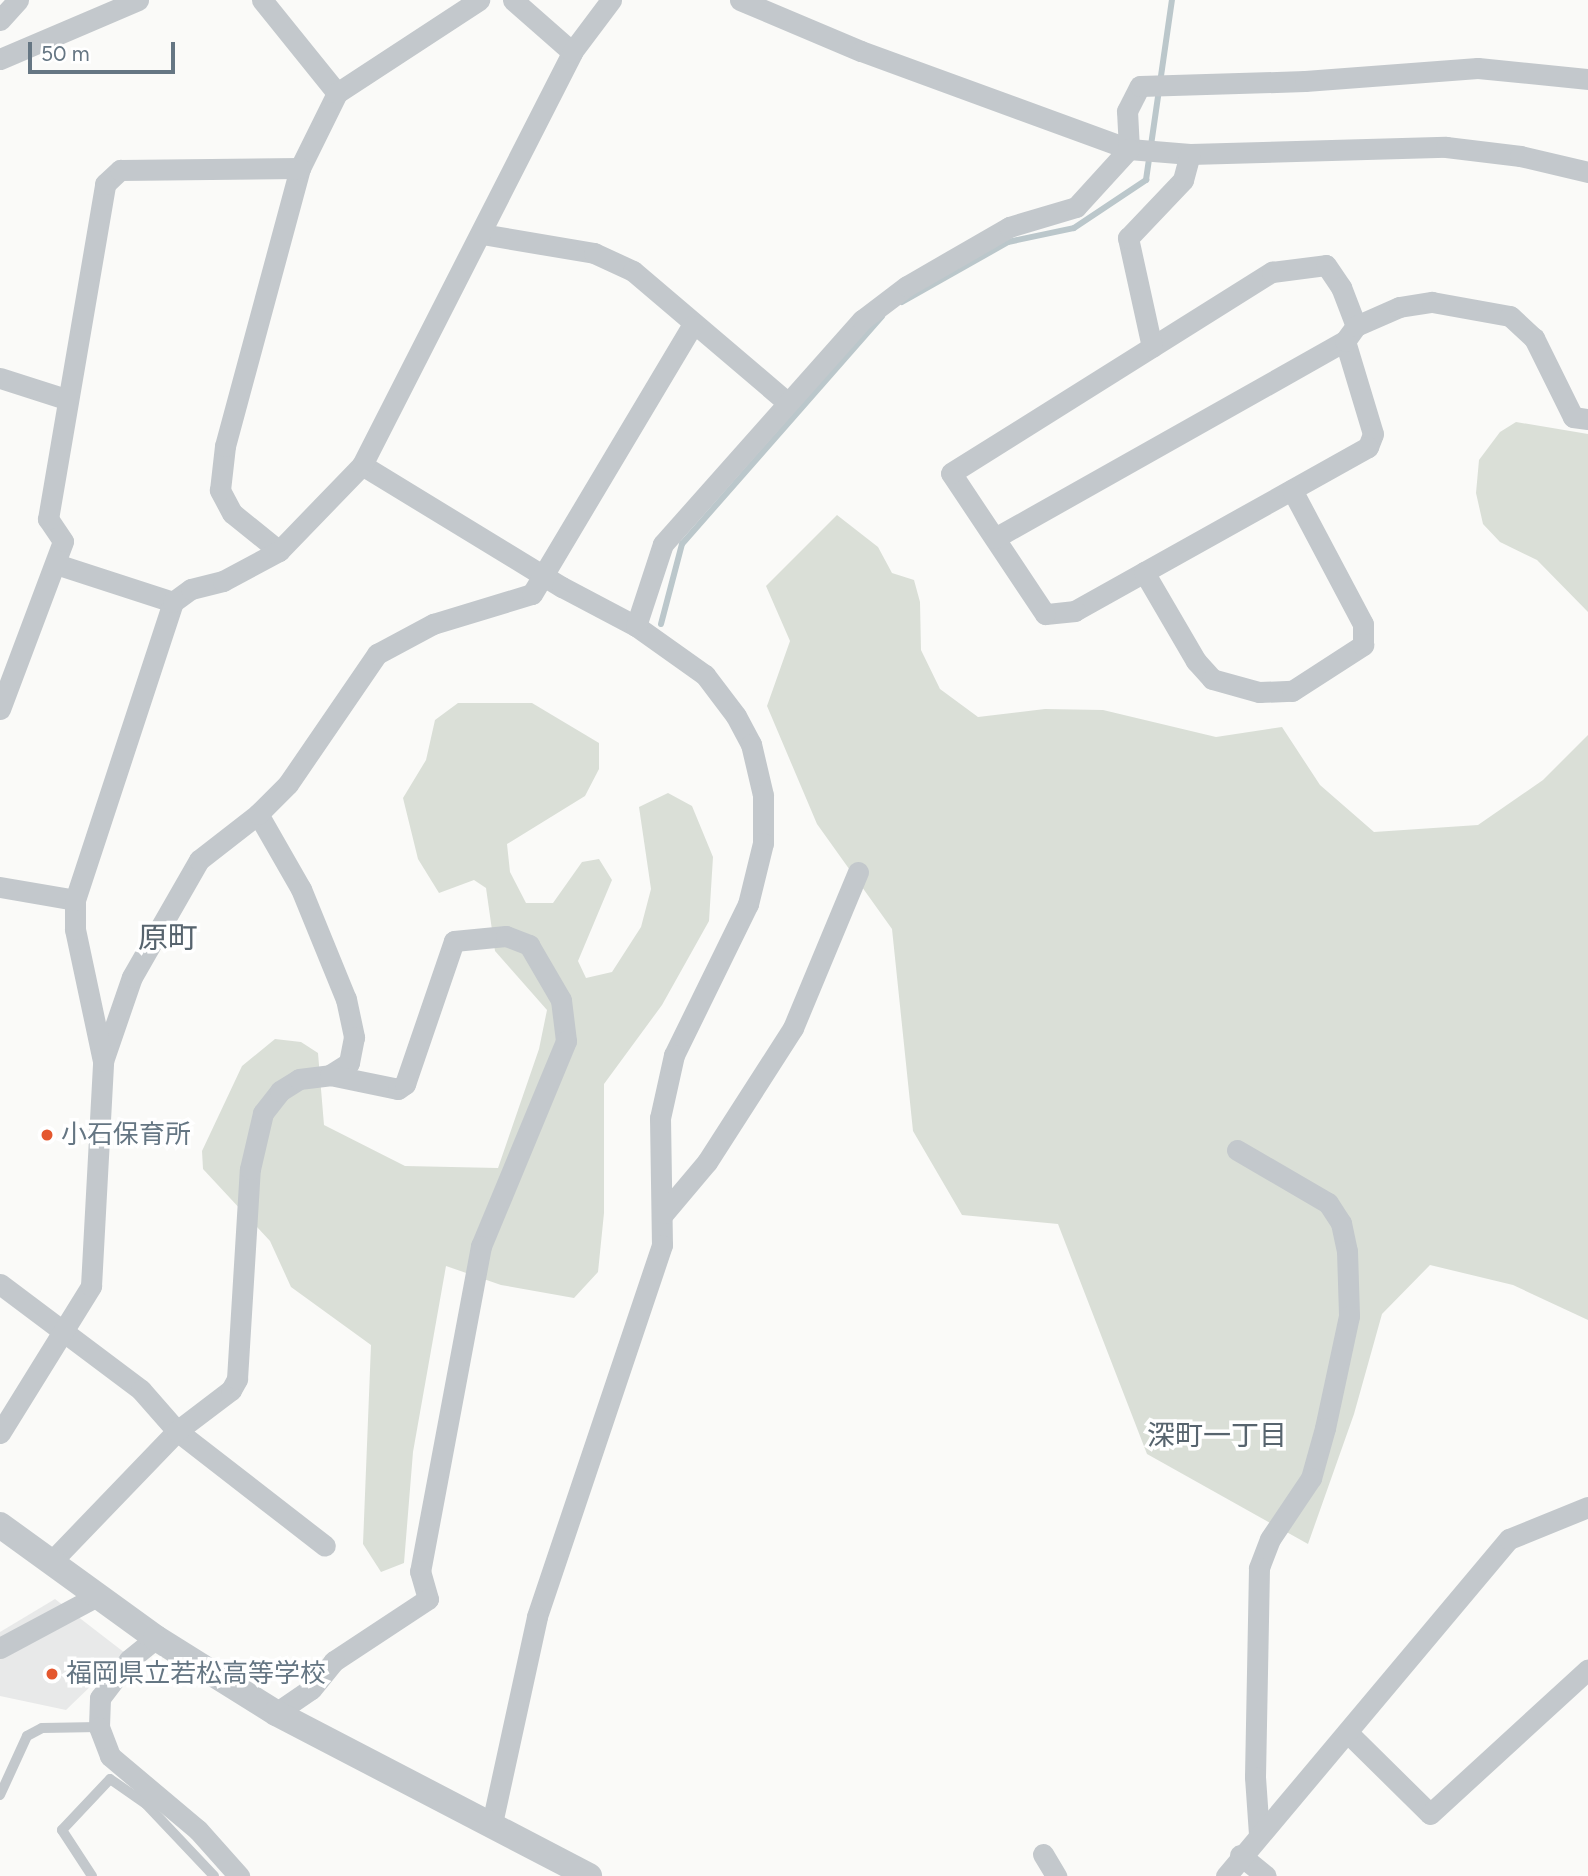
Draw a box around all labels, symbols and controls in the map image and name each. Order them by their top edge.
scale bar [32,28,178,72]
text: 50 m [41,41,90,66]
district label: 原町 [138,920,198,956]
place label: 小石保育所 [61,1119,191,1151]
marker: 小石保育所 [39,1127,55,1143]
district label: 深町一丁目 [1147,1418,1287,1452]
place label: 福岡県立若松高等学校 [66,1658,326,1690]
marker: 福岡県立若松高等学校 [44,1666,60,1682]

